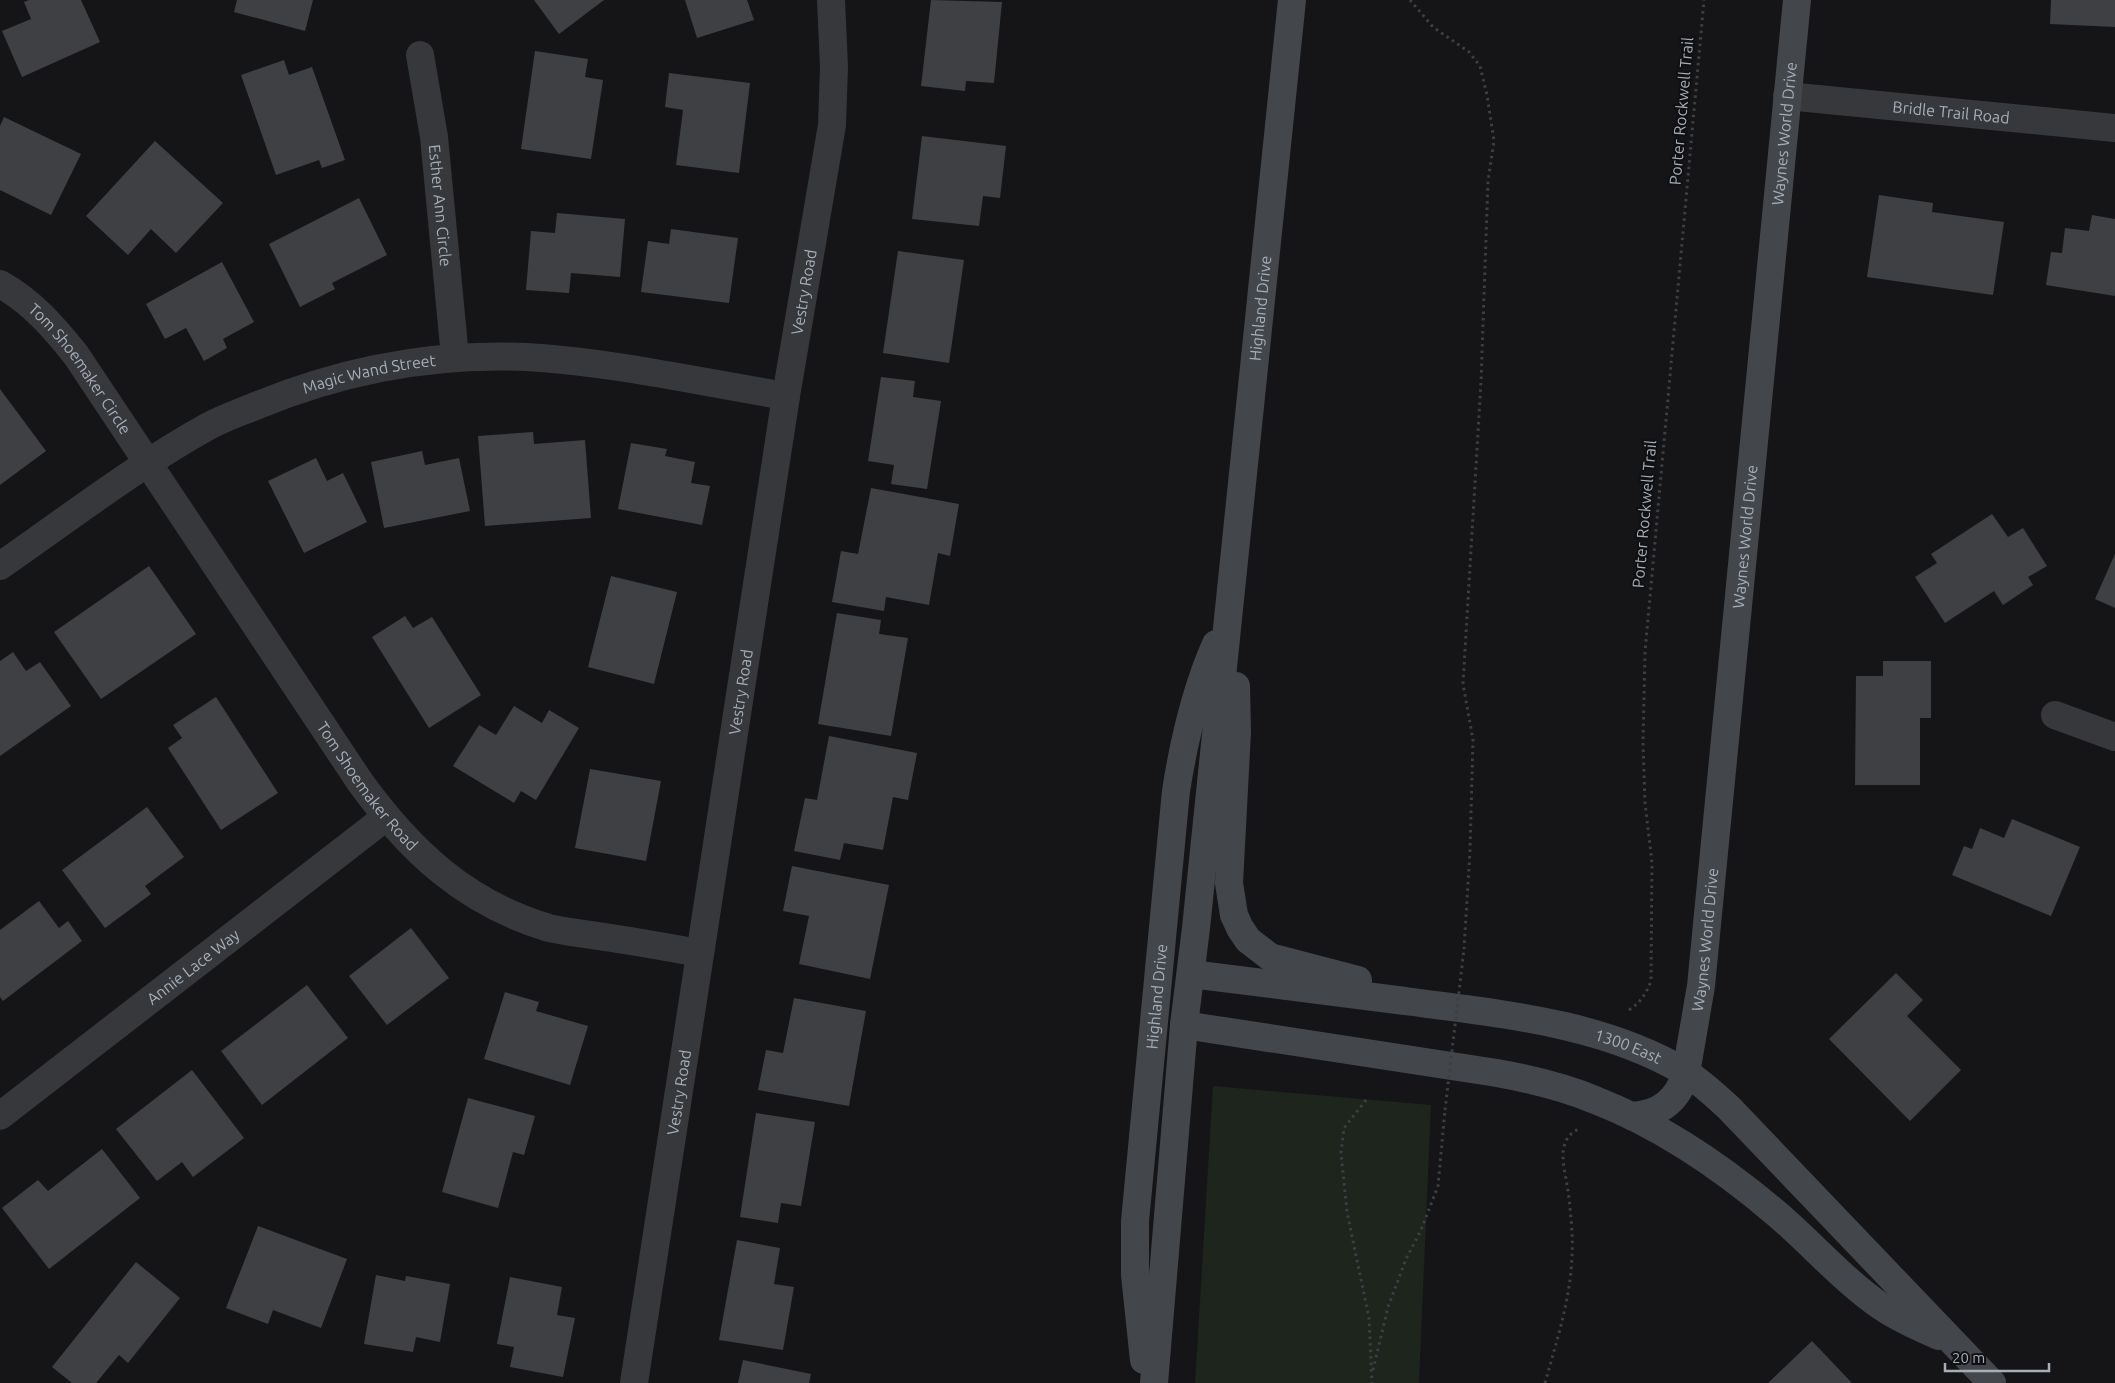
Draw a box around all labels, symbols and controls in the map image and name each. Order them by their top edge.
street label: Porter Rockwell Trail [1666,36,1696,186]
street label: Waynes World Drive [1768,61,1800,206]
street label: Bridle Trail Road [1892,97,2011,127]
street label: Esther Ann Circle [426,144,455,267]
street label: Vestry Road [788,248,820,336]
street label: Highland Drive [1246,255,1275,362]
street label: Tom Shoemaker Circle [25,299,135,437]
street label: Magic Wand Street [300,351,437,397]
street label: Porter Rockwell Trail [1629,439,1659,589]
street label: Waynes World Drive [1729,464,1761,609]
street label: Vestry Road [725,648,756,736]
street label: Tom Shoemaker Road [313,718,421,854]
street label: Waynes World Drive [1688,867,1721,1013]
street label: Annie Lace Way [143,925,243,1008]
street label: Highland Drive [1142,943,1170,1050]
street label: 1300 East [1593,1025,1665,1067]
street label: Vestry Road [663,1048,694,1137]
scale bar [1945,1340,2049,1372]
text: 20 m [1952,1349,1985,1366]

